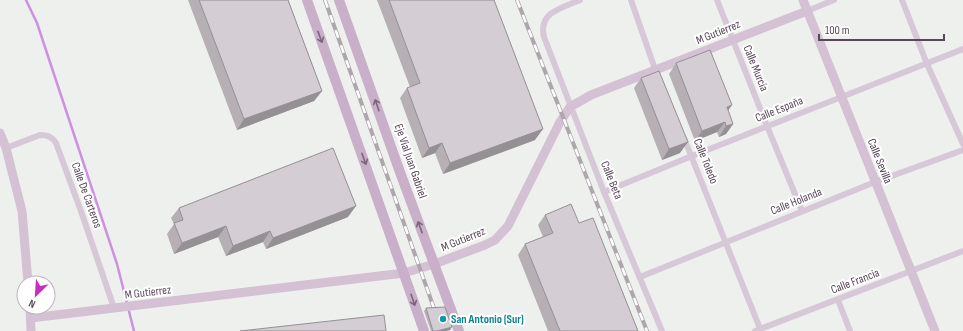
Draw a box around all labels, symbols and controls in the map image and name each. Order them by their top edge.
scale bar [819,16,944,42]
street label: M Gutierrez [694,17,743,48]
text: 100 m [825,23,850,38]
one-way arrow [316,30,324,42]
street label: Calle Murcia [740,43,772,94]
street label: Calle España [753,93,806,126]
one-way arrow [373,99,380,112]
street label: Eje Vial Juan Gabriel [391,122,430,200]
street label: Calle Toledo [690,136,721,186]
street label: Calle Sevilla [864,136,895,186]
one-way arrow [360,153,368,165]
street label: Calle Beta [597,159,626,202]
street label: Calle De Carteros [68,160,105,230]
street label: Calle Holanda [768,184,824,219]
one-way arrow [416,222,424,234]
street label: M Gutierrez [439,224,488,255]
street label: Calle Francia [829,265,882,298]
north arrow [16,275,56,315]
street label: M Gutierrez [124,282,173,303]
one-way arrow [410,293,418,305]
text: N [26,296,37,311]
place label: San Antonio (Sur) [451,312,524,327]
marker: San Antonio (Sur) [438,314,448,324]

